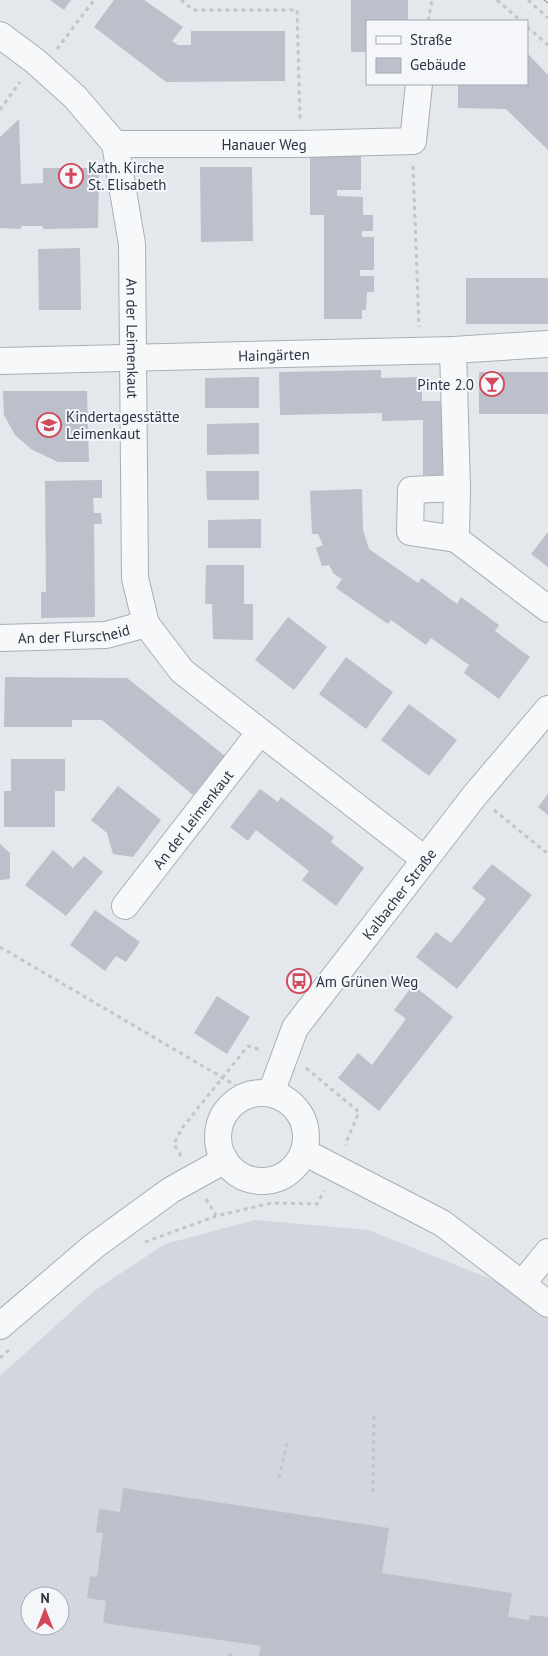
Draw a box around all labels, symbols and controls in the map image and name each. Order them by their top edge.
legend [366,20,528,85]
text: Straße [410,30,452,49]
text: Gebäude [410,55,466,74]
street label: Hanauer Weg [221,134,307,154]
place label: Kath. Kirche St. Elisabeth [88,158,167,194]
church icon: Kath. Kirche St. Elisabeth [58,163,84,189]
street label: An der Leimenkaut [123,278,143,399]
street label: Haingärten [238,344,310,365]
bar icon: Pinte 2.0 [479,371,505,397]
place label: Pinte 2.0 [417,375,474,394]
place label: Kindertagesstätte Leimenkaut [66,407,180,443]
school or university icon: Kindertagesstätte Leimenkaut [36,412,62,438]
street label: An der Flurscheid [18,619,132,647]
street label: An der Leimenkaut [148,766,237,872]
street label: Kalbacher Straße [358,844,440,943]
bus stop icon: Am Grünen Weg [286,968,312,994]
place label: Am Grünen Weg [316,972,418,991]
north arrow [20,1586,70,1636]
text: N [40,1589,50,1607]

